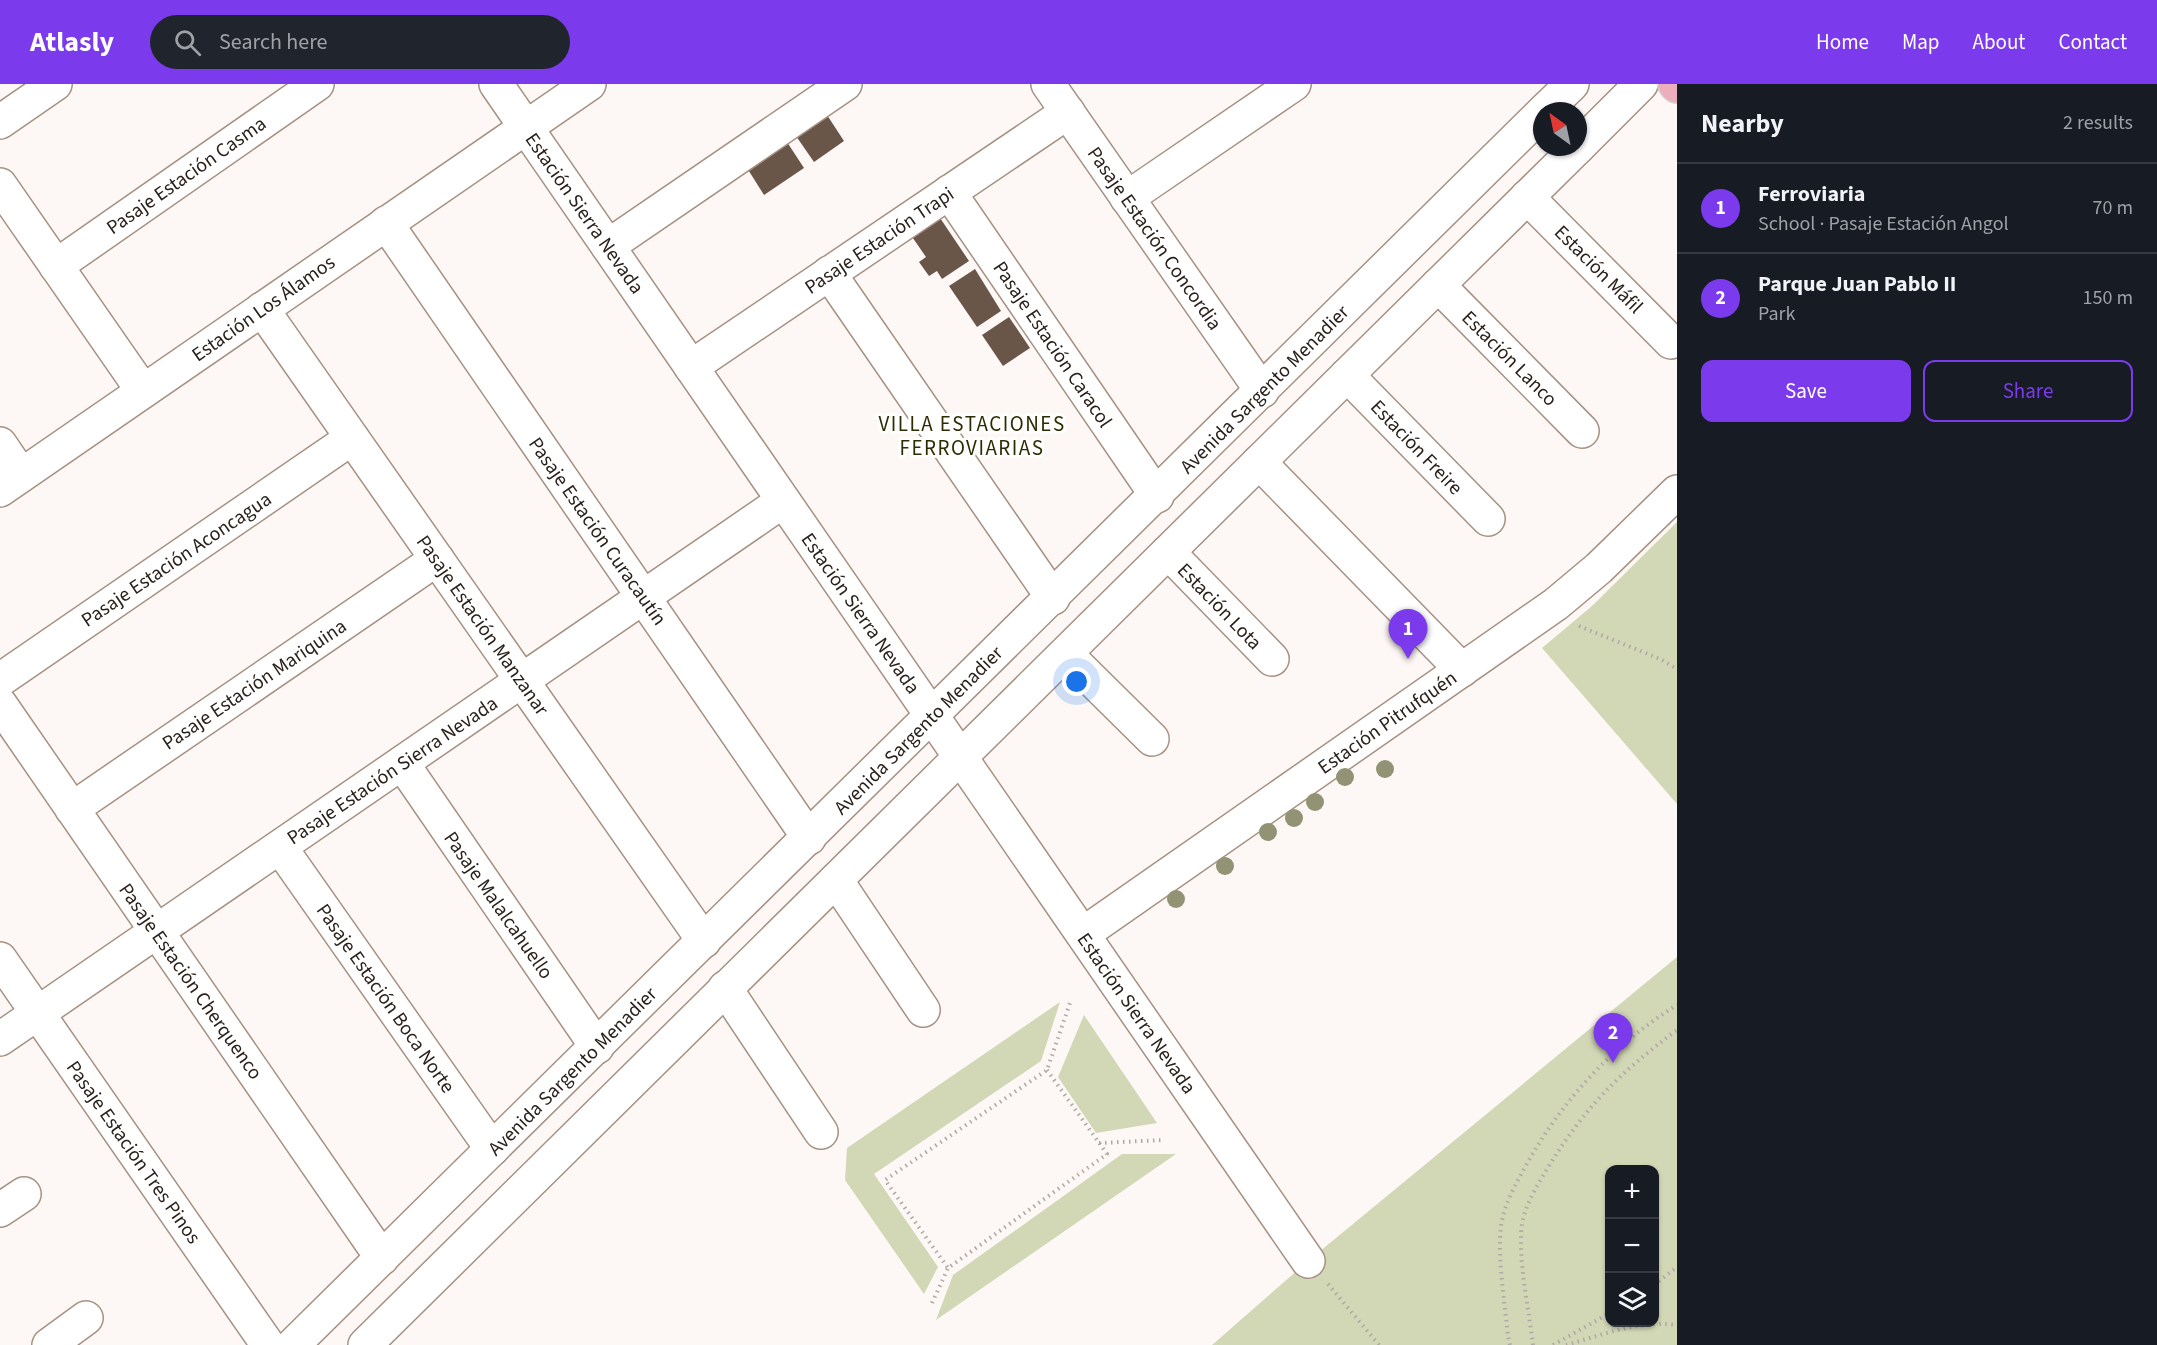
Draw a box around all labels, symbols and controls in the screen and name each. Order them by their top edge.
search box [150,15,570,69]
text: Atlasly [30,22,114,62]
icon: search [171,26,204,59]
text: Search here [219,26,328,58]
text: Home [1816,27,1869,57]
text: Map [1902,27,1940,57]
text: About [1973,27,2025,57]
text: Contact [2058,27,2127,57]
north arrow [1533,102,1587,156]
text: Nearby [1701,105,1784,142]
text: 2 results [2063,109,2133,137]
street label: Pasaje Estación Casma [101,110,272,242]
street label: Estación Sierra Nevada [518,127,650,300]
street label: Pasaje Estación Concordia [1080,141,1228,336]
text: Ferroviaria [1758,178,1865,210]
street label: Pasaje Estación Trapi [799,180,960,301]
text: 1 [1715,194,1726,222]
text: 70 m [2093,194,2133,222]
text: School · Pasaje Estación Angol [1758,210,2009,238]
street label: Estación Máfil [1548,219,1649,320]
street label: Estación Los Álamos [186,249,341,369]
street label: Pasaje Estación Caracol [986,256,1118,433]
text: Parque Juan Pablo II [1758,268,1956,300]
text: 2 [1715,284,1726,312]
text: 150 m [2083,284,2133,312]
street label: Avenida Sargento Menadier [1174,299,1356,480]
text: Park [1758,300,1795,328]
street label: Estación Lanco [1455,305,1563,413]
button: Save [1701,360,1911,422]
button: Share [1923,360,2133,422]
street label: Estación Freire [1364,394,1469,502]
district label: VILLA ESTACIONES FERROVIARIAS [878,409,1066,463]
street label: Pasaje Estación Curacautín [522,432,673,631]
street label: Pasaje Estación Aconcagua [76,486,277,634]
street label: Estación Sierra Nevada [794,527,926,700]
street label: Pasaje Estación Manzanar [409,530,555,721]
street label: Estación Lota [1171,557,1268,656]
pin: 1 [1388,610,1428,659]
street label: Pasaje Estación Mariquina [157,613,352,757]
street label: Avenida Sargento Menadier [828,640,1010,821]
street label: Estación Pitrufquén [1312,664,1463,781]
your location [1062,667,1091,696]
street label: Pasaje Estación Sierra Nevada [282,690,504,852]
street label: Pasaje Malalcahuello [437,826,560,985]
street label: Pasaje Estación Cherquenco [112,878,269,1085]
street label: Pasaje Estación Boca Norte [309,898,461,1099]
street label: Estación Sierra Nevada [1070,927,1202,1100]
street label: Avenida Sargento Menadier [482,981,664,1162]
pin: 2 [1594,1014,1632,1063]
street label: Pasaje Estación Tres Pinos [59,1055,207,1250]
map controls [1605,1165,1659,1327]
button: + [1605,1165,1659,1219]
button: − [1605,1219,1659,1273]
button: layers [1605,1273,1659,1327]

